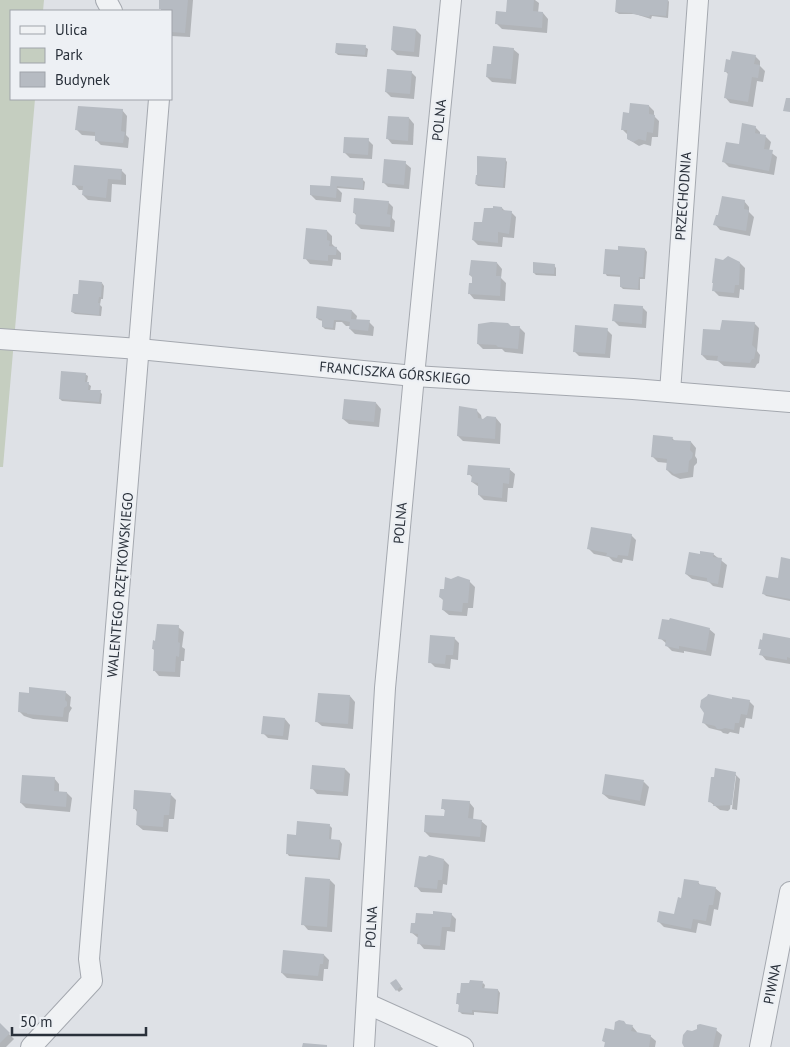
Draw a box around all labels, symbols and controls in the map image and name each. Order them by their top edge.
legend [10,10,172,100]
text: Ulica [55,20,87,39]
text: Park [55,45,83,64]
text: Budynek [55,70,111,89]
street label: POLNA [428,97,450,142]
street label: PRZECHODNIA [671,150,695,241]
street label: FRANCISZKA GÓRSKIEGO [319,357,471,389]
street label: WALENTEGO RZĘTKOWSKIEGO [103,492,137,678]
street label: POLNA [389,500,411,545]
street label: POLNA [361,905,381,948]
street label: PIWNA [759,961,785,1006]
scale bar [12,1004,146,1036]
text: 50 m [20,1012,53,1031]

